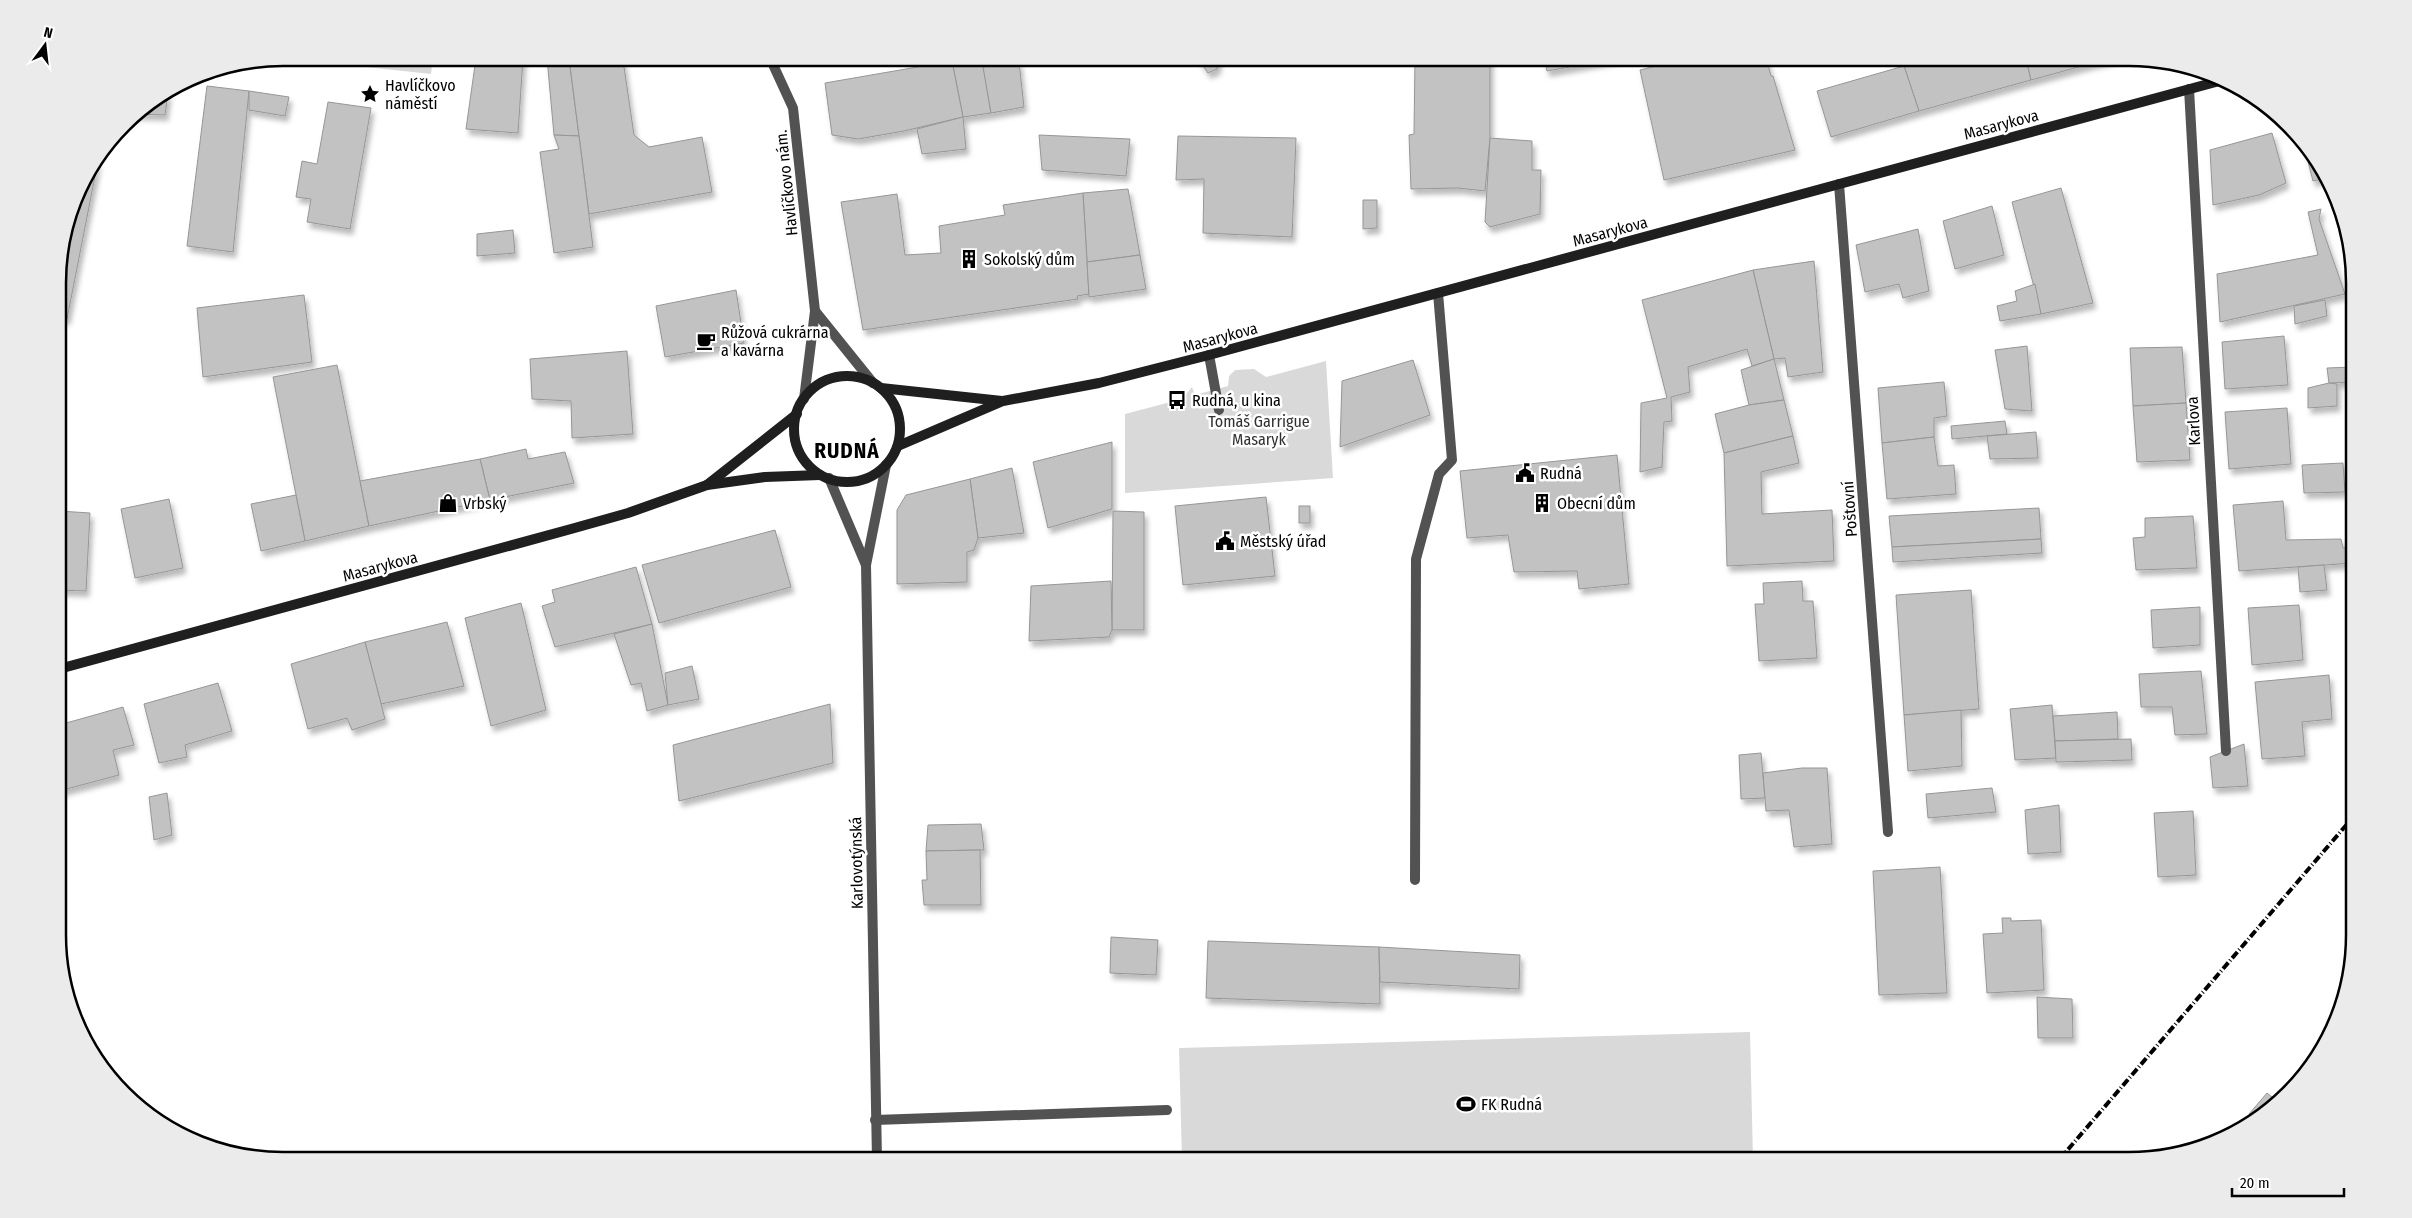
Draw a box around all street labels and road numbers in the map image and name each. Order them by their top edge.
street label: Masarykova [1962,105,2041,144]
street label: Havlíčkovo nám. [771,129,802,237]
street label: Masarykova [1571,212,1650,251]
street label: Masarykova [1181,318,1260,357]
street label: Karlova [2183,396,2204,446]
street label: Poštovní [1838,480,1861,538]
street label: Masarykova [341,547,420,586]
street label: Karlovotýnská [846,816,867,909]

